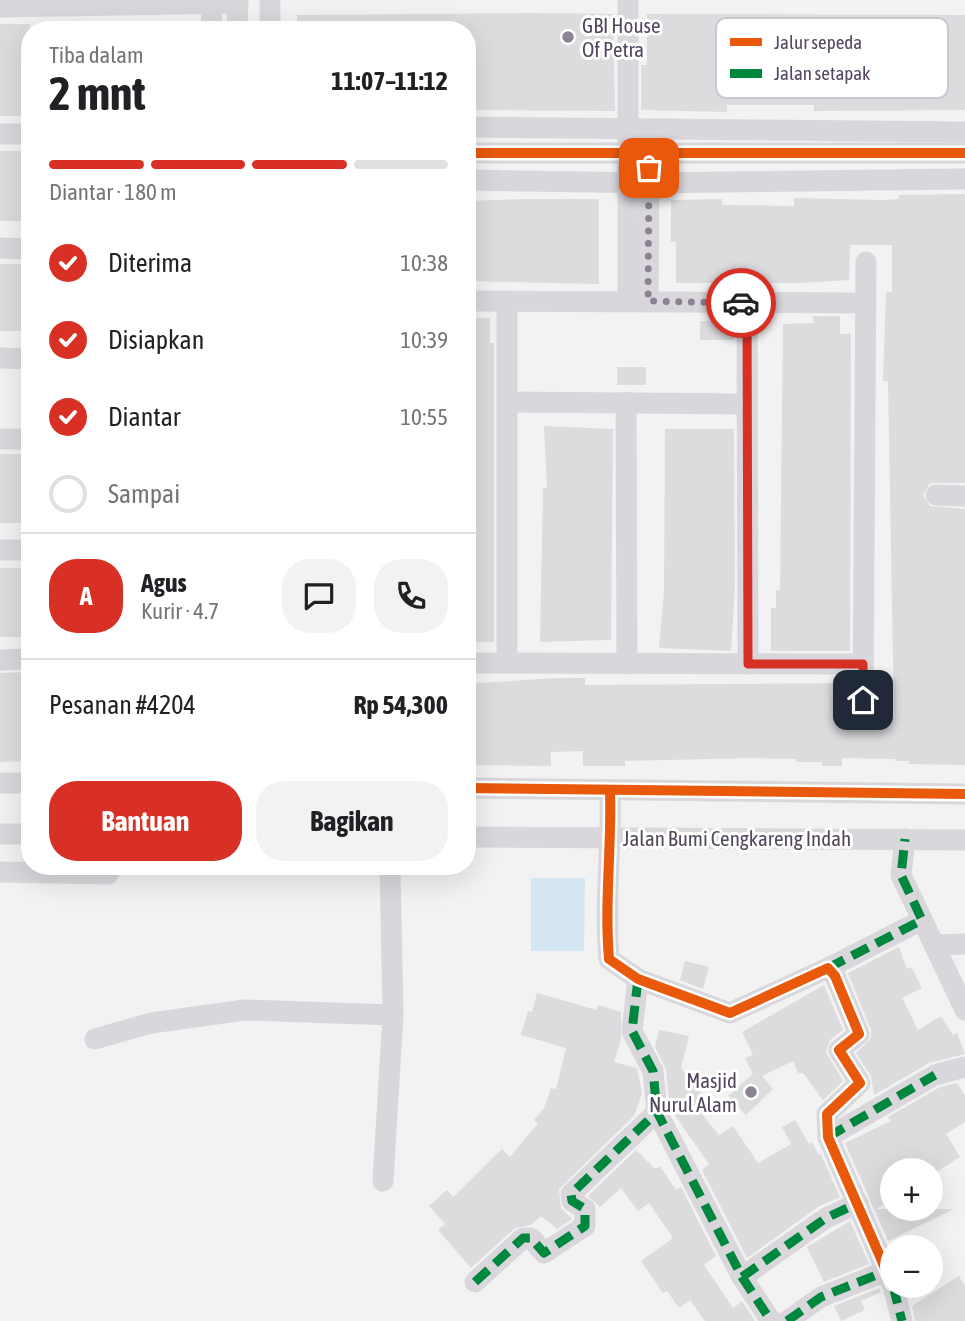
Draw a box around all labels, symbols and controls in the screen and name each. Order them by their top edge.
place label: GBI House Of Petra [582,13,660,61]
legend [716,18,948,98]
marker: GBI House Of Petra [560,29,576,45]
text: Jalur sepeda [774,31,862,53]
text: Tiba dalam [49,42,144,68]
text: Jalan setapak [774,62,871,84]
text: 11:07–11:12 [331,66,448,96]
text: 2 mnt [49,67,146,120]
pin [619,138,679,198]
icon: bag [630,149,668,187]
text: Diantar · 180 m [49,179,177,205]
icon: check [49,244,87,282]
text: Diterima [108,248,192,278]
text: 10:38 [400,250,448,276]
courier [706,268,776,338]
icon: car [722,284,760,322]
icon: check [49,321,87,359]
text: Disiapkan [108,325,204,355]
text: 10:39 [400,327,448,353]
icon: check [49,398,87,436]
text: Diantar [108,402,181,432]
text: 10:55 [400,404,448,430]
text: Sampai [108,479,180,509]
button: chat [282,559,356,633]
button: phone [374,559,448,633]
text: Agus [141,568,187,598]
text: A [80,581,92,611]
text: Kurir · 4.7 [141,598,219,624]
pin [833,670,893,730]
icon: home [844,681,882,719]
text: Pesanan #4204 [49,690,196,720]
text: Rp 54,300 [353,690,448,720]
button: Bantuan [49,781,242,861]
button: Bagikan [256,781,448,861]
street label: Jalan Bumi Cengkareng Indah [623,826,851,850]
place label: Masjid Nurul Alam [649,1068,737,1116]
marker: Masjid Nurul Alam [743,1084,759,1100]
map controls [880,1158,943,1298]
button: + [880,1158,943,1221]
button: − [880,1235,943,1298]

